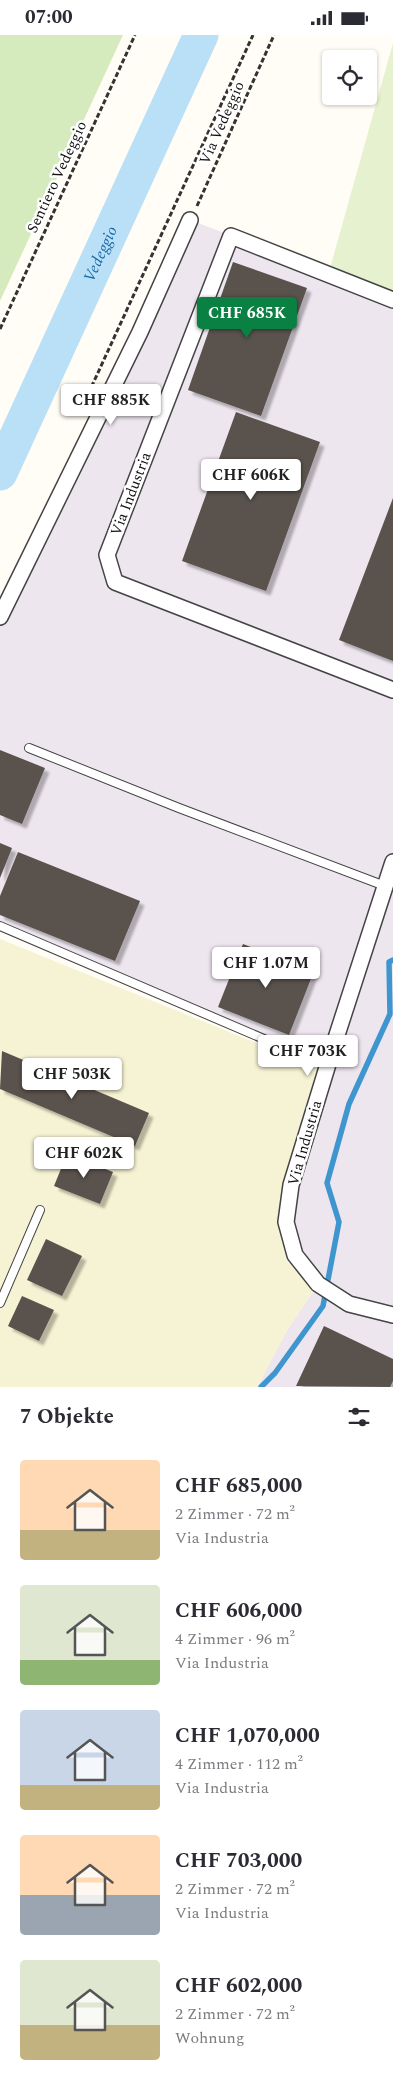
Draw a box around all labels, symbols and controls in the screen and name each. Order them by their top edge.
text: 07:00 [25,3,73,32]
map controls [322,50,377,105]
button: locate [322,50,377,105]
street label: Via Vedeggio [193,78,251,168]
street label: Sentiero Vedeggio [21,117,93,237]
water label: Vedeggio [77,222,124,286]
pin: CHF 685K [195,297,299,339]
text: CHF 685K [208,301,286,325]
pin: CHF 885K [59,383,163,426]
text: CHF 885K [72,388,150,412]
street label: Via Industria [104,448,158,539]
pin: CHF 606K [199,459,303,501]
text: CHF 606K [212,463,290,487]
pin: CHF 1.07M [209,947,323,989]
text: CHF 1.07M [223,951,309,975]
pin: CHF 703K [256,1035,360,1077]
text: CHF 703K [269,1039,347,1063]
pin: CHF 503K [20,1057,124,1100]
text: CHF 503K [33,1062,111,1086]
street label: Via Industria [282,1097,328,1188]
pin: CHF 602K [32,1137,136,1179]
text: CHF 602K [45,1141,123,1165]
text: 7 Objekte [20,1401,114,1433]
icon: filters [345,1403,373,1431]
text: CHF 685,000 [175,1470,302,1502]
icon: home [60,1480,120,1540]
text: 2 Zimmer · 72 m² [175,1502,295,1526]
text: Via Industria [175,1526,269,1550]
text: CHF 606,000 [175,1595,302,1627]
icon: home [60,1605,120,1665]
text: 4 Zimmer · 96 m² [175,1627,295,1651]
text: Via Industria [175,1651,269,1675]
text: CHF 1,070,000 [175,1720,320,1752]
icon: home [60,1730,120,1790]
text: 4 Zimmer · 112 m² [175,1752,303,1776]
text: Via Industria [175,1776,269,1800]
text: CHF 703,000 [175,1845,302,1877]
icon: home [60,1855,120,1915]
text: 2 Zimmer · 72 m² [175,1877,295,1901]
text: Via Industria [175,1901,269,1925]
text: CHF 602,000 [175,1970,302,2002]
icon: home [60,1980,120,2040]
text: 2 Zimmer · 72 m² [175,2002,295,2026]
text: Wohnung [175,2026,245,2050]

